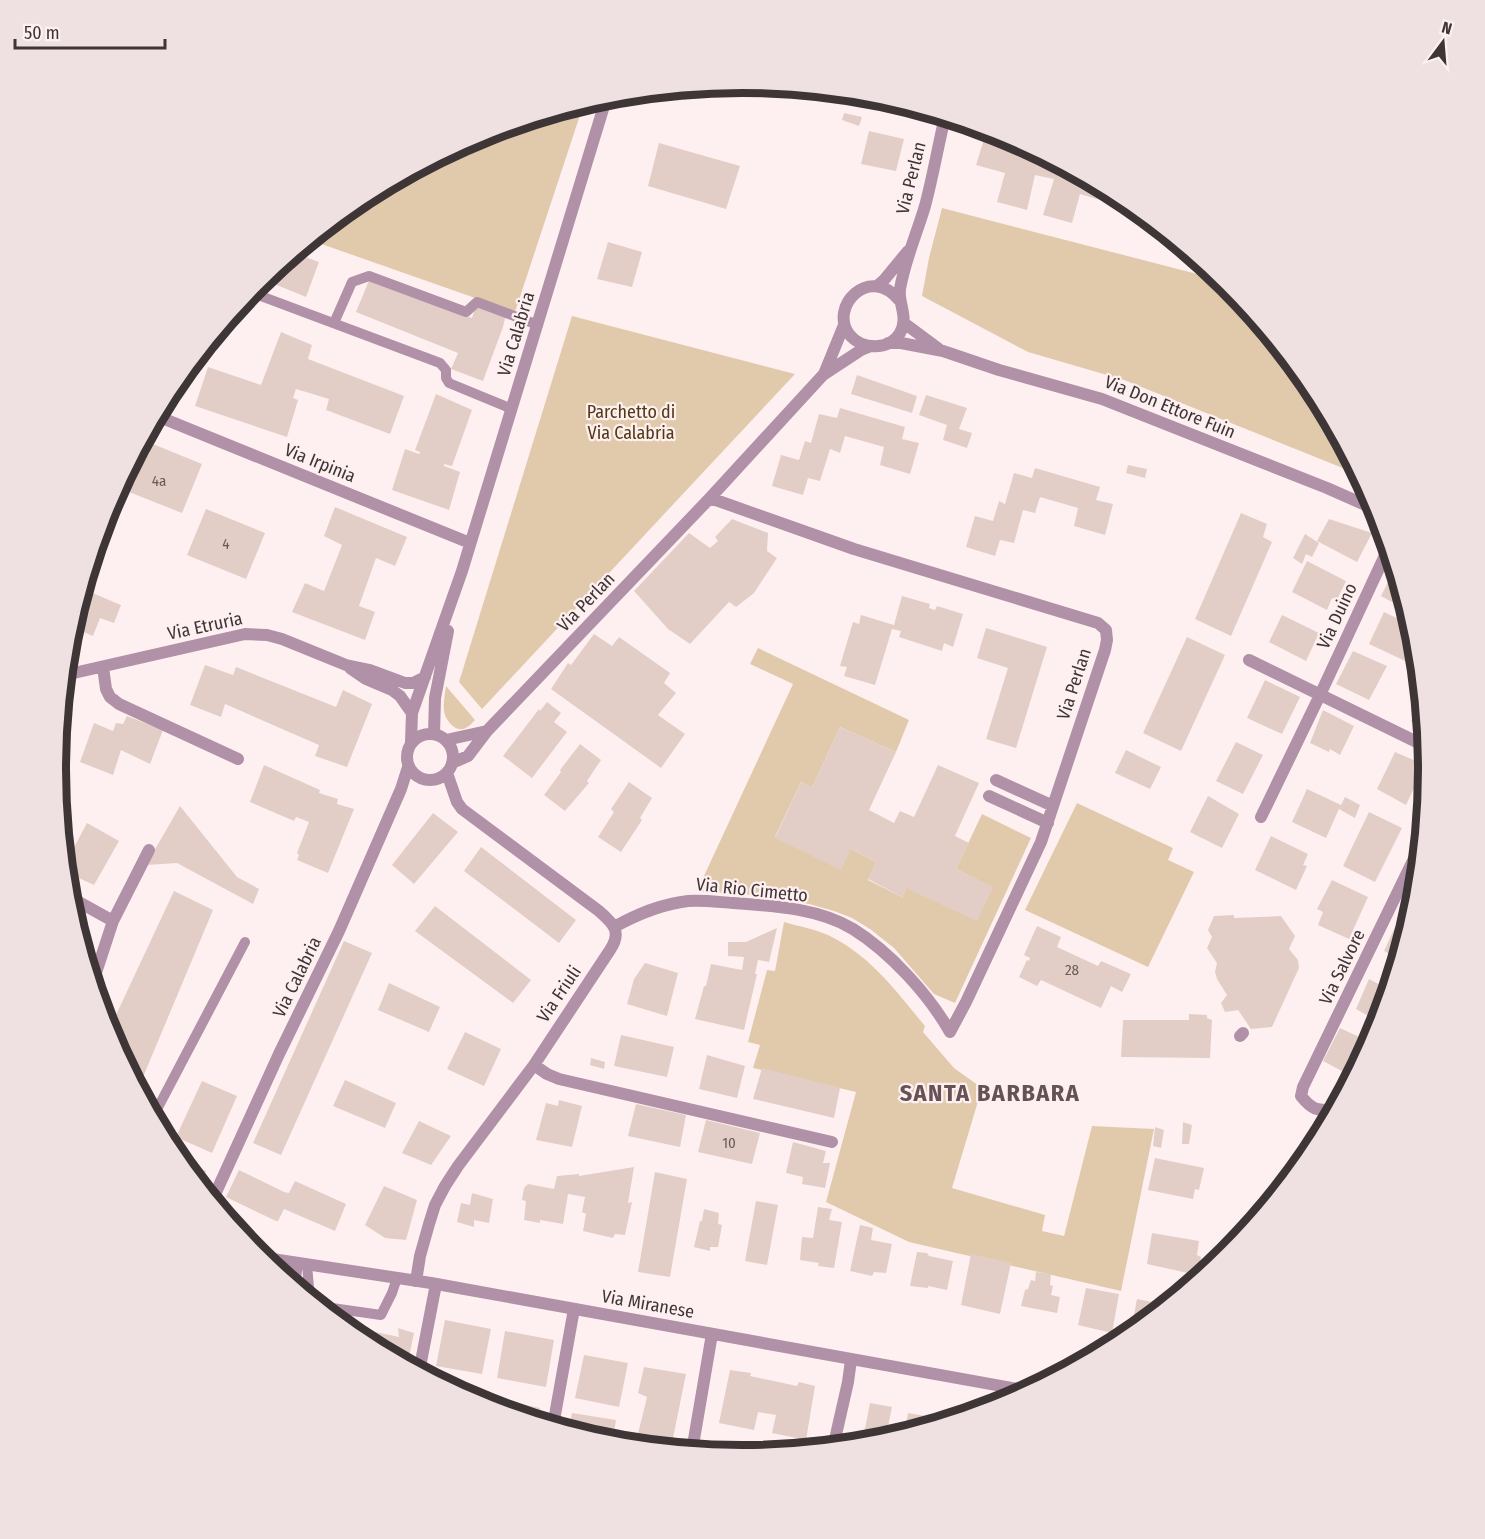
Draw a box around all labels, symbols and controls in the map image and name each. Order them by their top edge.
scale bar [15,12,165,50]
north arrow [1413,12,1473,72]
text: N [1440,18,1454,39]
text: 50 m [24,22,60,44]
street label: Via Perlan [891,140,931,216]
street label: Via Calabria [493,289,539,379]
street label: Via Don Ettore Fuin [1101,371,1239,443]
park label: Parchetto di Via Calabria [587,401,675,444]
street label: Via Irpinia [281,439,359,487]
house number: 4a [152,472,166,490]
house number: 4 [222,535,230,553]
street label: Via Perlan [552,568,620,636]
street label: Via Duino [1312,580,1362,652]
street label: Via Etruria [165,607,245,645]
street label: Via Perlan [1052,646,1096,722]
street label: Via Rio Cimetto [695,873,809,907]
street label: Via Salvore [1314,926,1370,1008]
street label: Via Calabria [268,933,326,1021]
house number: 28 [1065,961,1079,979]
street label: Via Friuli [532,962,586,1026]
district label: SANTA BARBARA [900,1079,1080,1107]
house number: 10 [722,1134,736,1152]
street label: Via Miranese [600,1285,696,1323]

